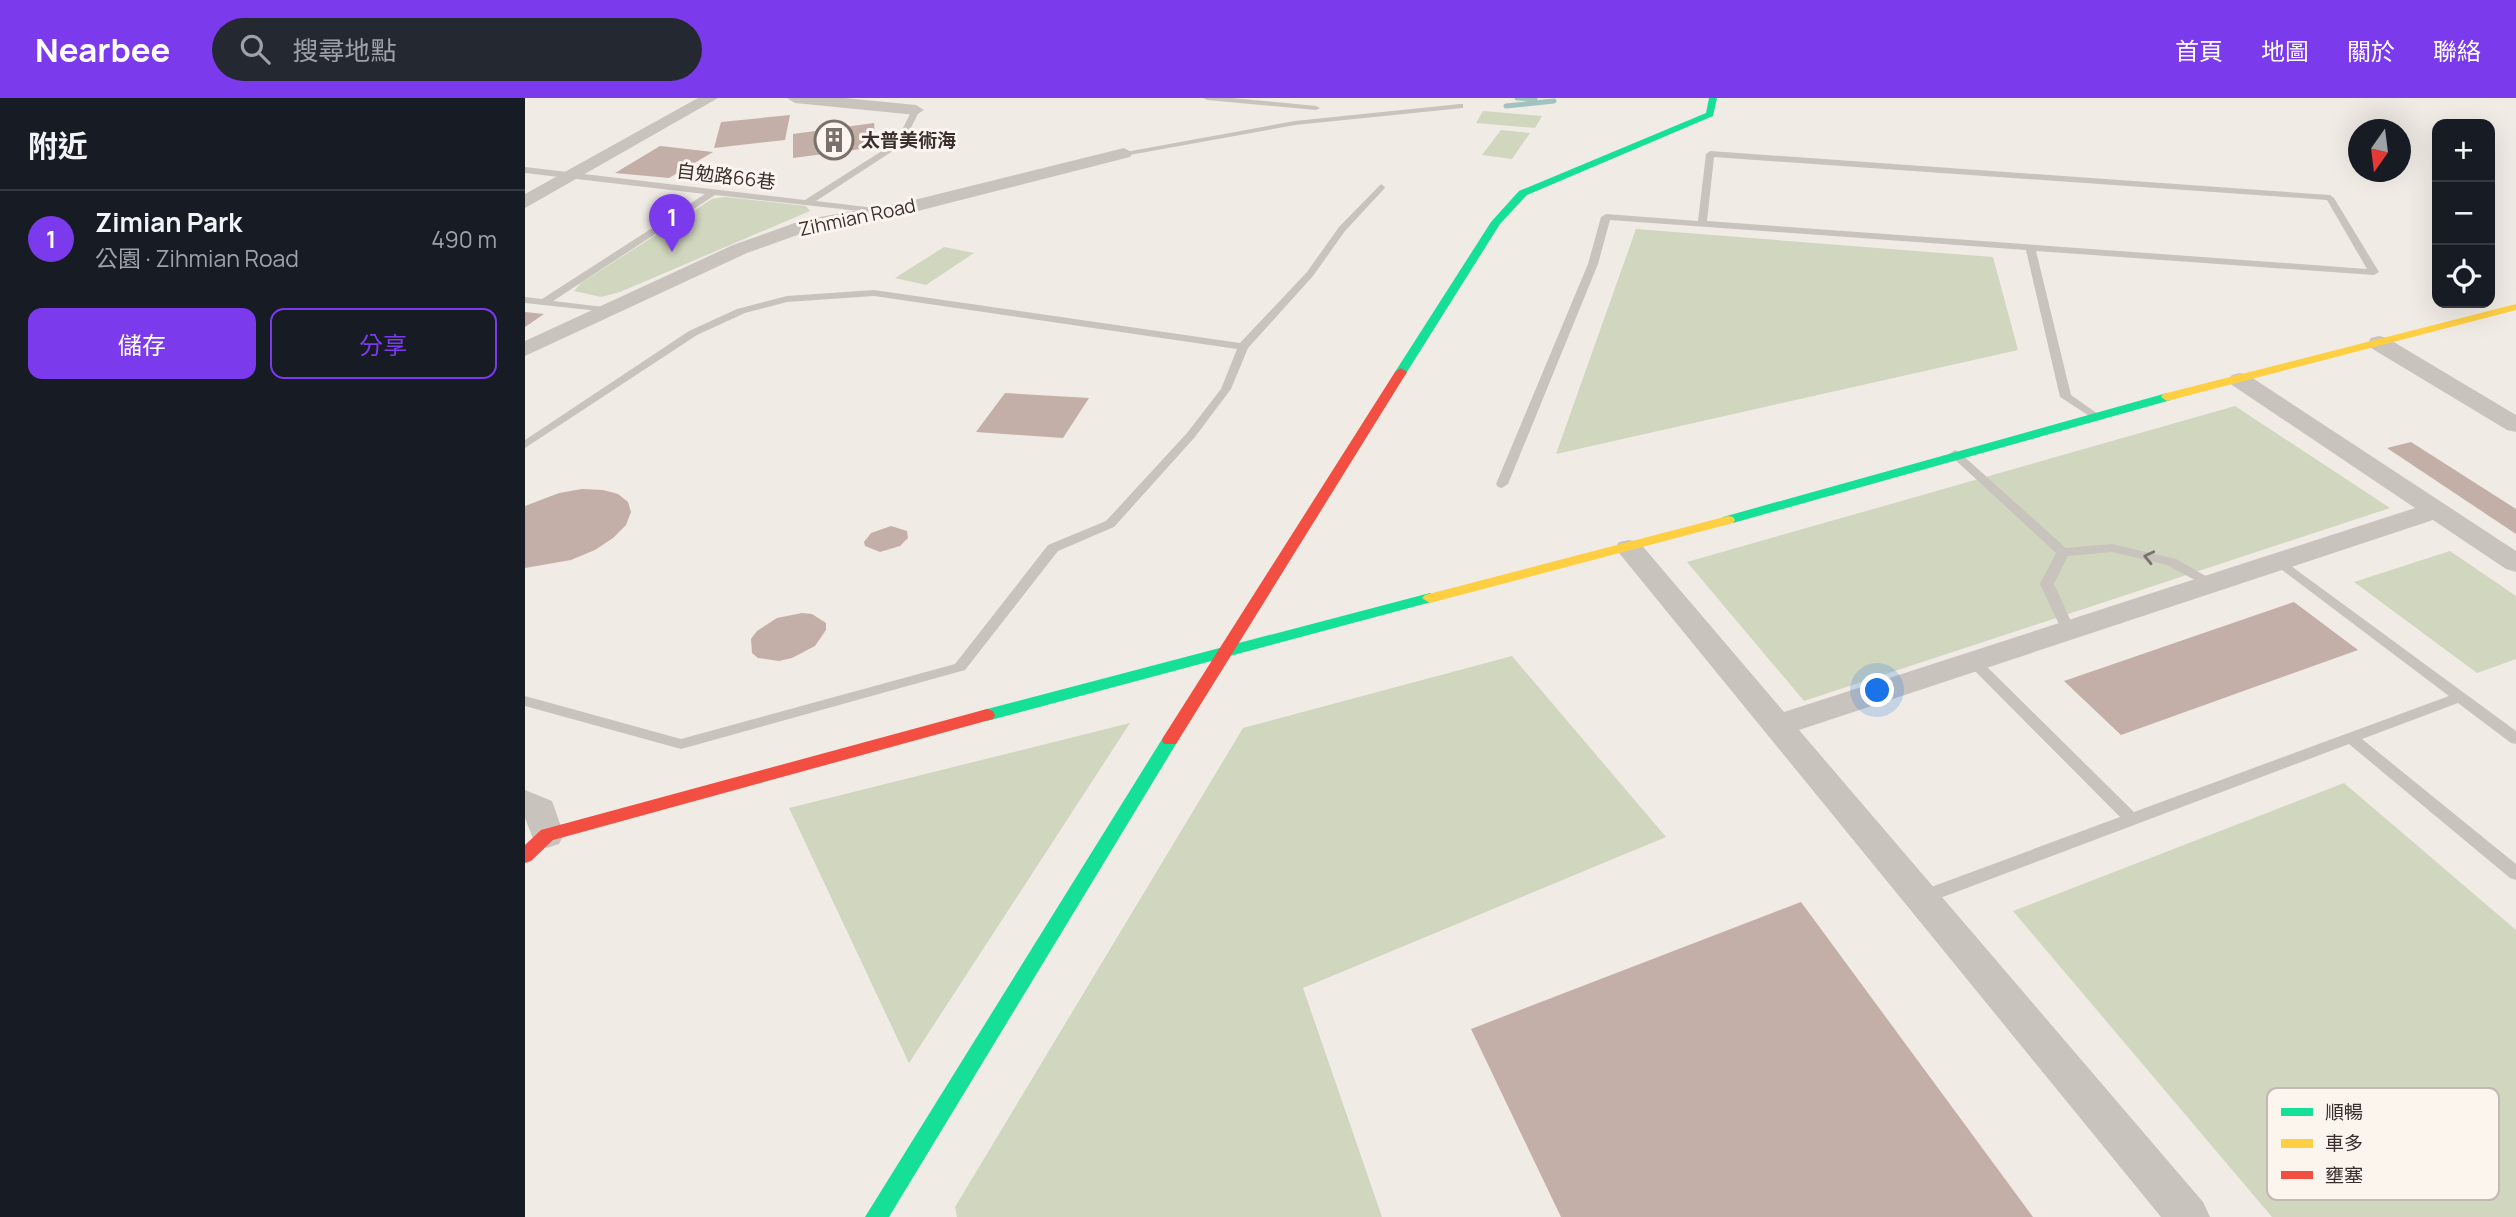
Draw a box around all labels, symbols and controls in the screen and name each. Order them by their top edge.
search box [212,18,702,81]
text: Nearbee [35,27,170,72]
icon: search [236,30,274,68]
text: 搜尋地點 [292,32,396,68]
text: 首頁 [2175,34,2223,67]
text: 地圖 [2261,34,2309,67]
text: 關於 [2347,34,2395,67]
text: 聯絡 [2433,34,2481,67]
building icon: 太普美術海 [813,119,855,161]
north arrow [2348,119,2411,182]
map controls [2432,119,2495,308]
button: + [2432,119,2495,182]
text: 附近 [28,125,88,166]
place label: 太普美術海 [861,127,956,153]
street label: 自勉路66巷 [675,157,777,195]
button: − [2432,182,2495,245]
street label: Zihmian Road [796,192,918,242]
pin: 1 [649,194,695,252]
text: Zimian Park [95,204,242,240]
text: 1 [46,223,56,255]
text: 490 m [431,223,497,255]
text: 公園 · Zihmian Road [95,242,299,274]
button: locate [2432,245,2495,308]
button: 儲存 [28,308,256,379]
button: 分享 [270,308,497,379]
one-way arrow [2143,551,2155,565]
your location [1860,673,1894,707]
legend [2267,1088,2499,1200]
text: 順暢 [2325,1099,2363,1125]
text: 車多 [2325,1130,2363,1156]
text: 壅塞 [2325,1162,2363,1188]

